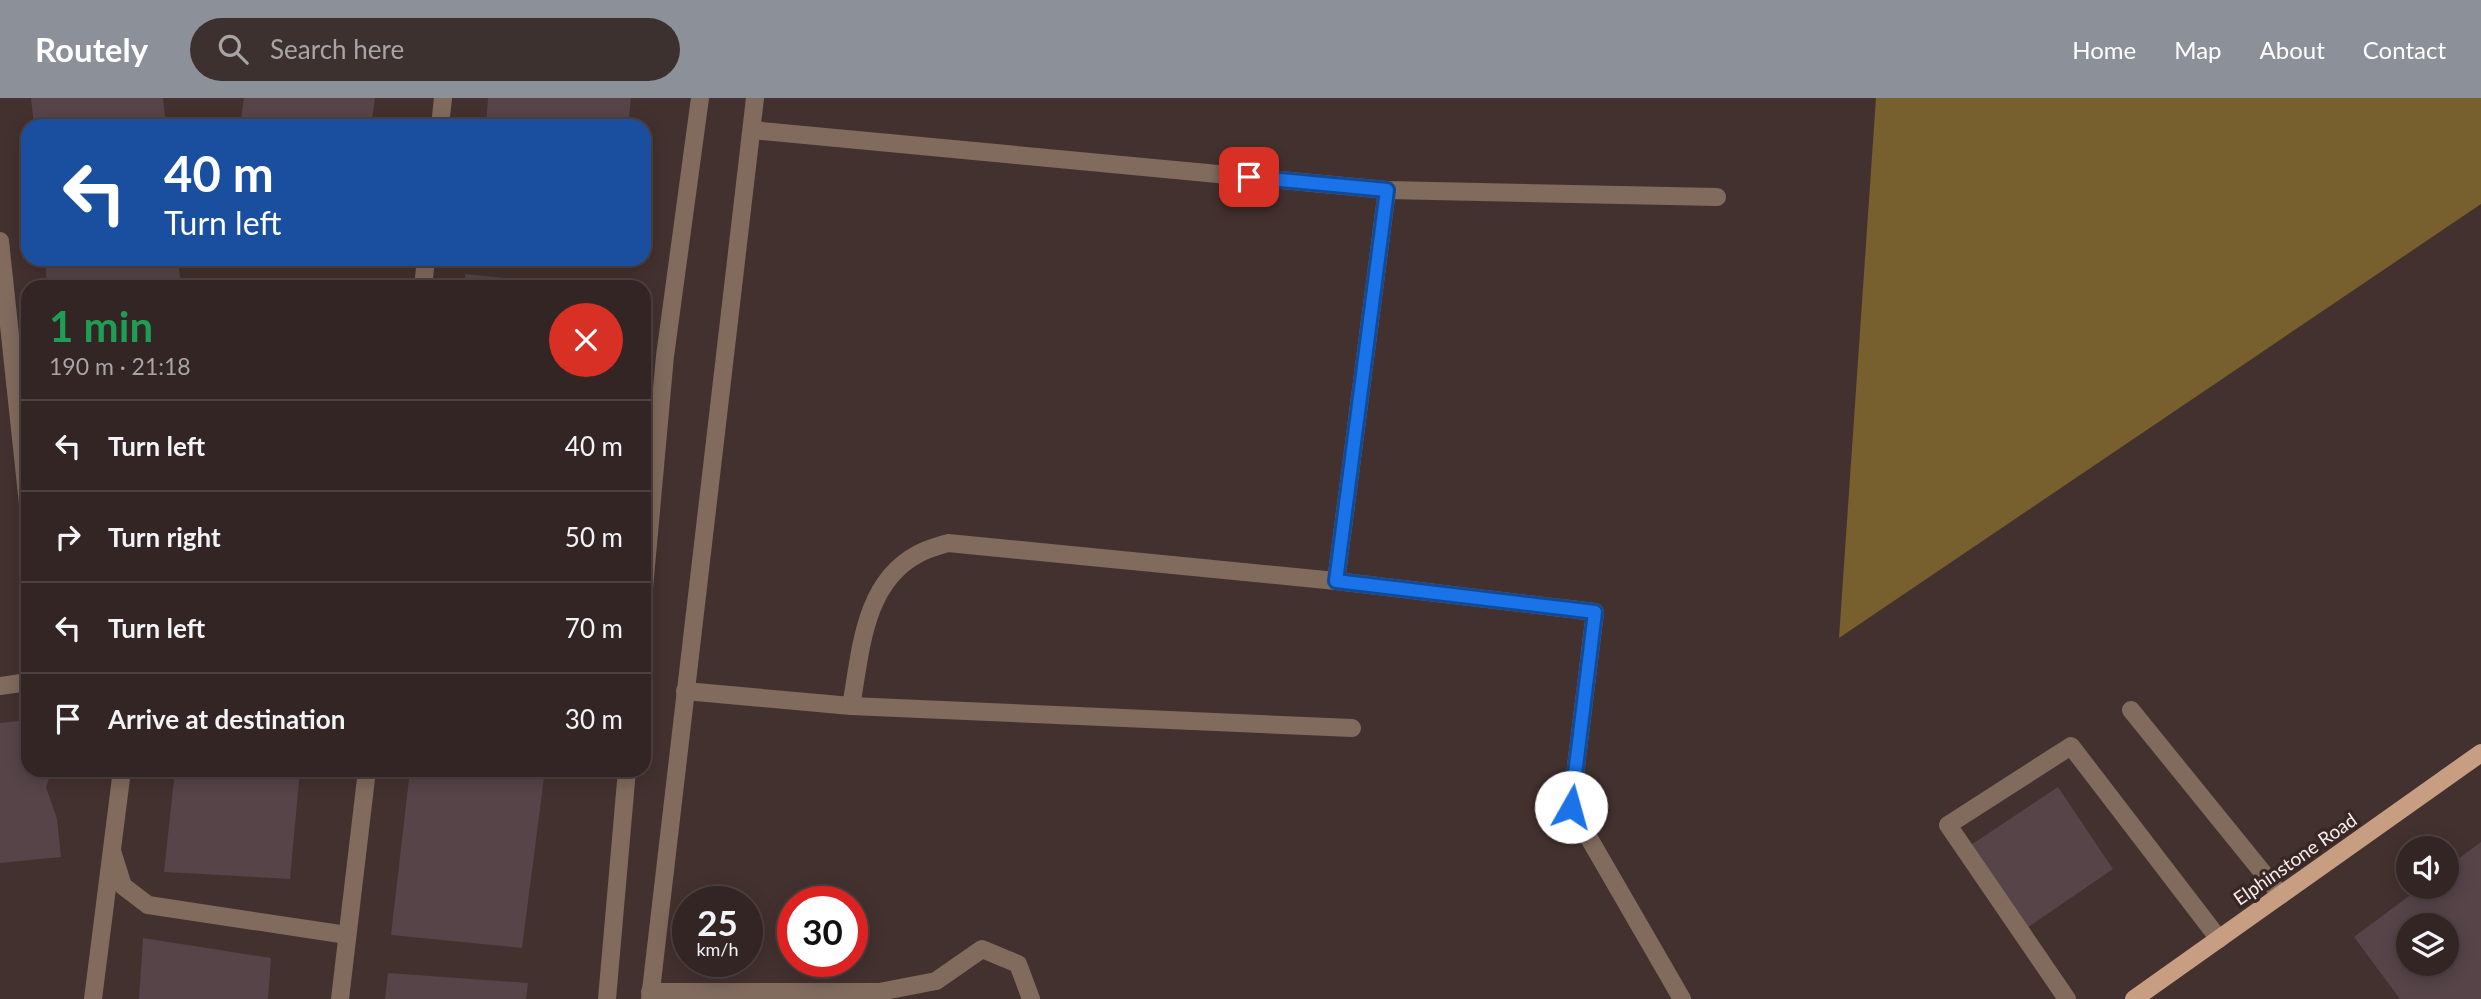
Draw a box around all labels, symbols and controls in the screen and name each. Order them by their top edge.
search box [190,18,680,81]
text: Routely [35,29,148,69]
icon: search [214,30,252,68]
text: Search here [270,33,404,65]
text: Home [2072,35,2136,64]
text: Map [2174,35,2222,64]
text: About [2260,35,2325,64]
text: Contact [2363,35,2446,64]
text: 40 m [164,144,274,202]
icon: left [49,147,140,238]
pin [1219,147,1279,207]
icon: arrive [1230,158,1268,196]
text: Turn left [164,203,281,242]
text: 1 min [49,301,153,351]
button: close [549,303,623,377]
text: 190 m · 21:18 [49,352,191,380]
icon: left [49,427,87,465]
text: Turn left [108,430,205,462]
text: 40 m [565,430,623,462]
icon: right [49,518,87,556]
text: Turn right [108,521,221,553]
text: 50 m [565,521,623,553]
icon: left [49,609,87,647]
text: Turn left [108,612,205,644]
text: 70 m [565,612,623,644]
icon: arrive [49,700,87,738]
text: Arrive at destination [108,703,345,735]
text: 30 m [565,703,623,735]
position arrow [1534,770,1608,844]
street label: Elphinstone Road [2229,808,2361,910]
map controls [2396,836,2459,976]
button: sound [2396,836,2459,899]
speed limit sign: 30 [777,886,868,977]
text: 25 [697,901,738,943]
button: layers [2396,913,2459,976]
text: km/h [696,938,739,960]

